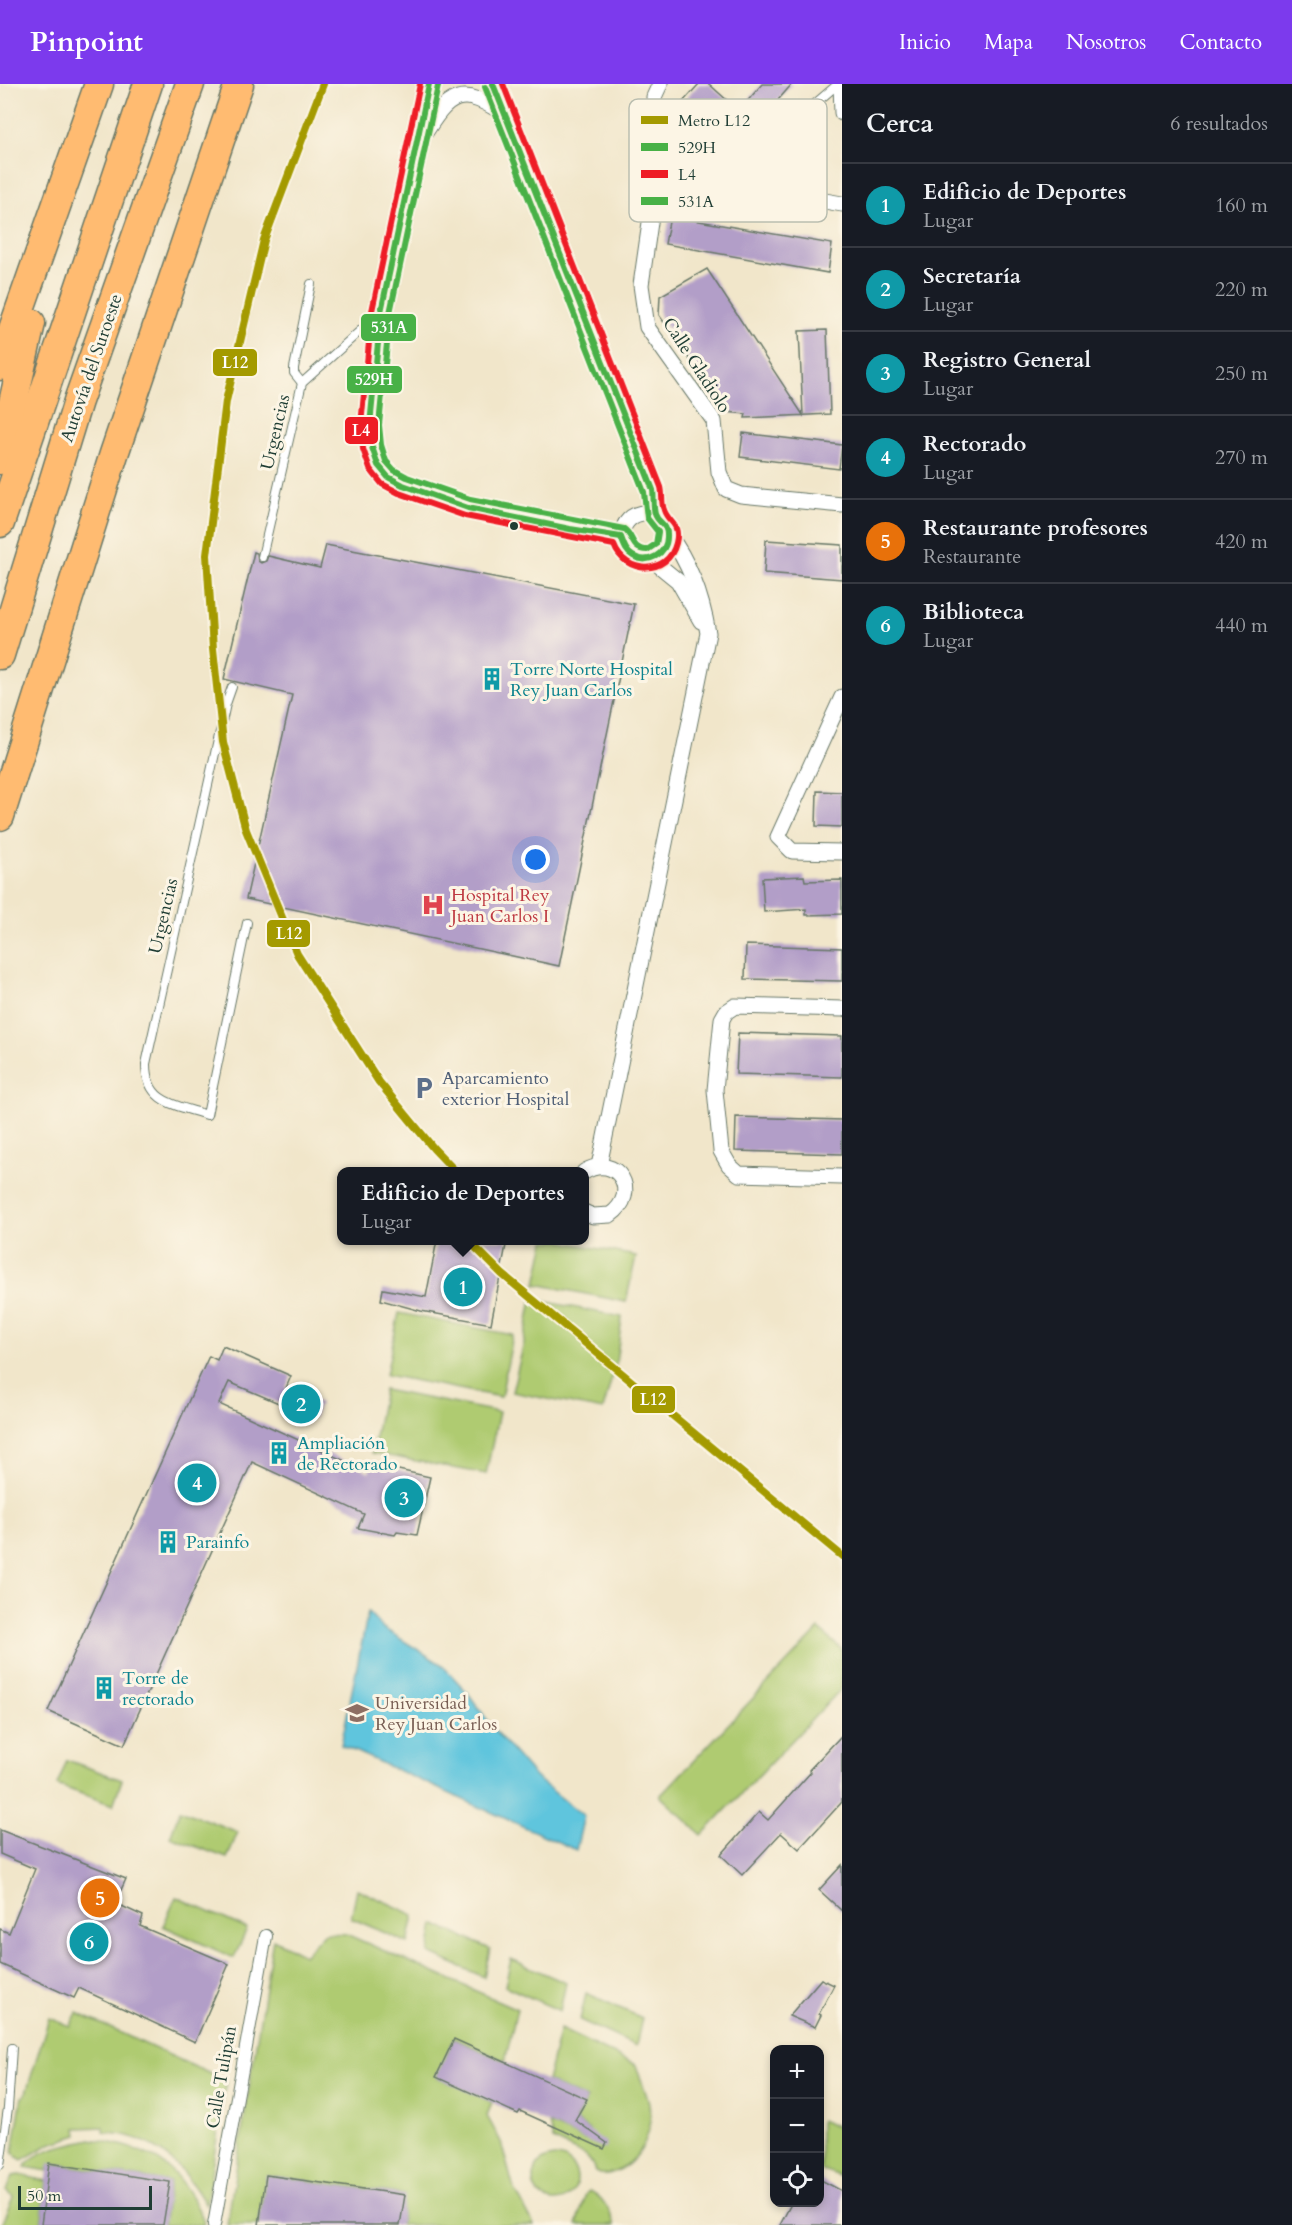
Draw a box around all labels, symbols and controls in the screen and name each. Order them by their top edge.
text: Pinpoint [30,23,143,61]
text: Inicio [899,28,951,57]
text: Mapa [984,28,1033,57]
text: Nosotros [1066,28,1146,57]
text: Contacto [1179,28,1262,57]
legend [629,99,827,222]
text: Cerca [866,106,933,141]
text: Metro L12 [678,110,750,132]
text: 6 resultados [1170,110,1268,137]
text: 529H [678,137,716,159]
text: L4 [678,164,696,186]
text: Edificio de Deportes [923,177,1126,207]
text: 531A [678,191,715,213]
text: 1 [880,192,891,219]
text: 160 m [1215,192,1268,219]
text: Lugar [923,207,973,234]
text: Secretaría [923,261,1021,291]
text: 2 [880,276,891,303]
text: 220 m [1215,276,1268,303]
street label: Autovía del Suroeste [54,291,129,446]
text: Lugar [923,291,973,318]
line badge: 531A [360,313,417,342]
street label: Calle Gladiolo [656,313,737,418]
text: 531A [371,317,407,339]
text: Registro General [923,345,1091,375]
line badge: L12 [212,348,258,377]
text: L12 [222,352,248,374]
text: 3 [880,360,891,387]
text: 250 m [1215,360,1268,387]
line badge: 529H [346,365,403,394]
text: 529H [355,369,393,391]
text: Lugar [923,375,973,402]
street label: Urgencias [255,392,296,472]
line badge: L4 [344,416,379,445]
text: L4 [352,420,370,442]
text: Rectorado [923,429,1026,459]
text: 4 [880,444,891,471]
text: 270 m [1215,444,1268,471]
text: Lugar [923,459,973,486]
text: Restaurante profesores [923,513,1148,543]
unlabelled marker [508,520,520,532]
text: 5 [880,528,891,555]
text: 420 m [1215,528,1268,555]
text: Restaurante [923,543,1021,570]
text: Biblioteca [923,597,1024,627]
text: 6 [880,612,891,639]
text: 440 m [1215,612,1268,639]
text: Lugar [923,627,973,654]
place label: Torre Norte Hospital Rey Juan Carlos [510,657,673,703]
building icon: Torre Norte Hospital Rey Juan Carlos [479,666,505,692]
your location [521,845,550,874]
street label: Urgencias [143,876,184,956]
place label: Hospital Rey Juan Carlos I [448,883,550,929]
hospital icon: Hospital Rey Juan Carlos I [420,892,446,918]
line badge: L12 [266,919,311,948]
text: L12 [276,923,302,945]
place label: Aparcamiento exterior Hospital [442,1066,570,1112]
parking icon: Aparcamiento exterior Hospital [411,1075,437,1101]
popup [337,1167,589,1245]
text: Edificio de Deportes [361,1178,565,1208]
text: Lugar [361,1208,412,1235]
pin: 1 [444,1264,482,1310]
pin: 2 [282,1382,320,1426]
line badge: L12 [631,1385,676,1414]
text: L12 [640,1389,666,1411]
place label: Ampliación de Rectorado [297,1431,398,1477]
building icon: Ampliación de Rectorado [266,1440,292,1466]
pin: 4 [178,1460,216,1506]
pin: 3 [384,1476,424,1520]
building icon: Parainfo [155,1529,181,1555]
place label: Parainfo [186,1530,250,1555]
place label: Torre de rectorado [122,1666,194,1712]
building icon: Torre de rectorado [91,1675,117,1701]
place label: Universidad Rey Juan Carlos [375,1691,497,1737]
school or university icon: Universidad Rey Juan Carlos [344,1700,370,1726]
pin: 5 [80,1876,120,1920]
pin: 6 [70,1920,109,1964]
street label: Calle Tulipán [200,2023,243,2130]
map controls [770,2045,824,2207]
button: + [770,2045,824,2099]
button: − [770,2099,824,2153]
button: locate [770,2153,824,2207]
scale bar [18,2183,152,2210]
text: 50 m [27,2185,61,2207]

